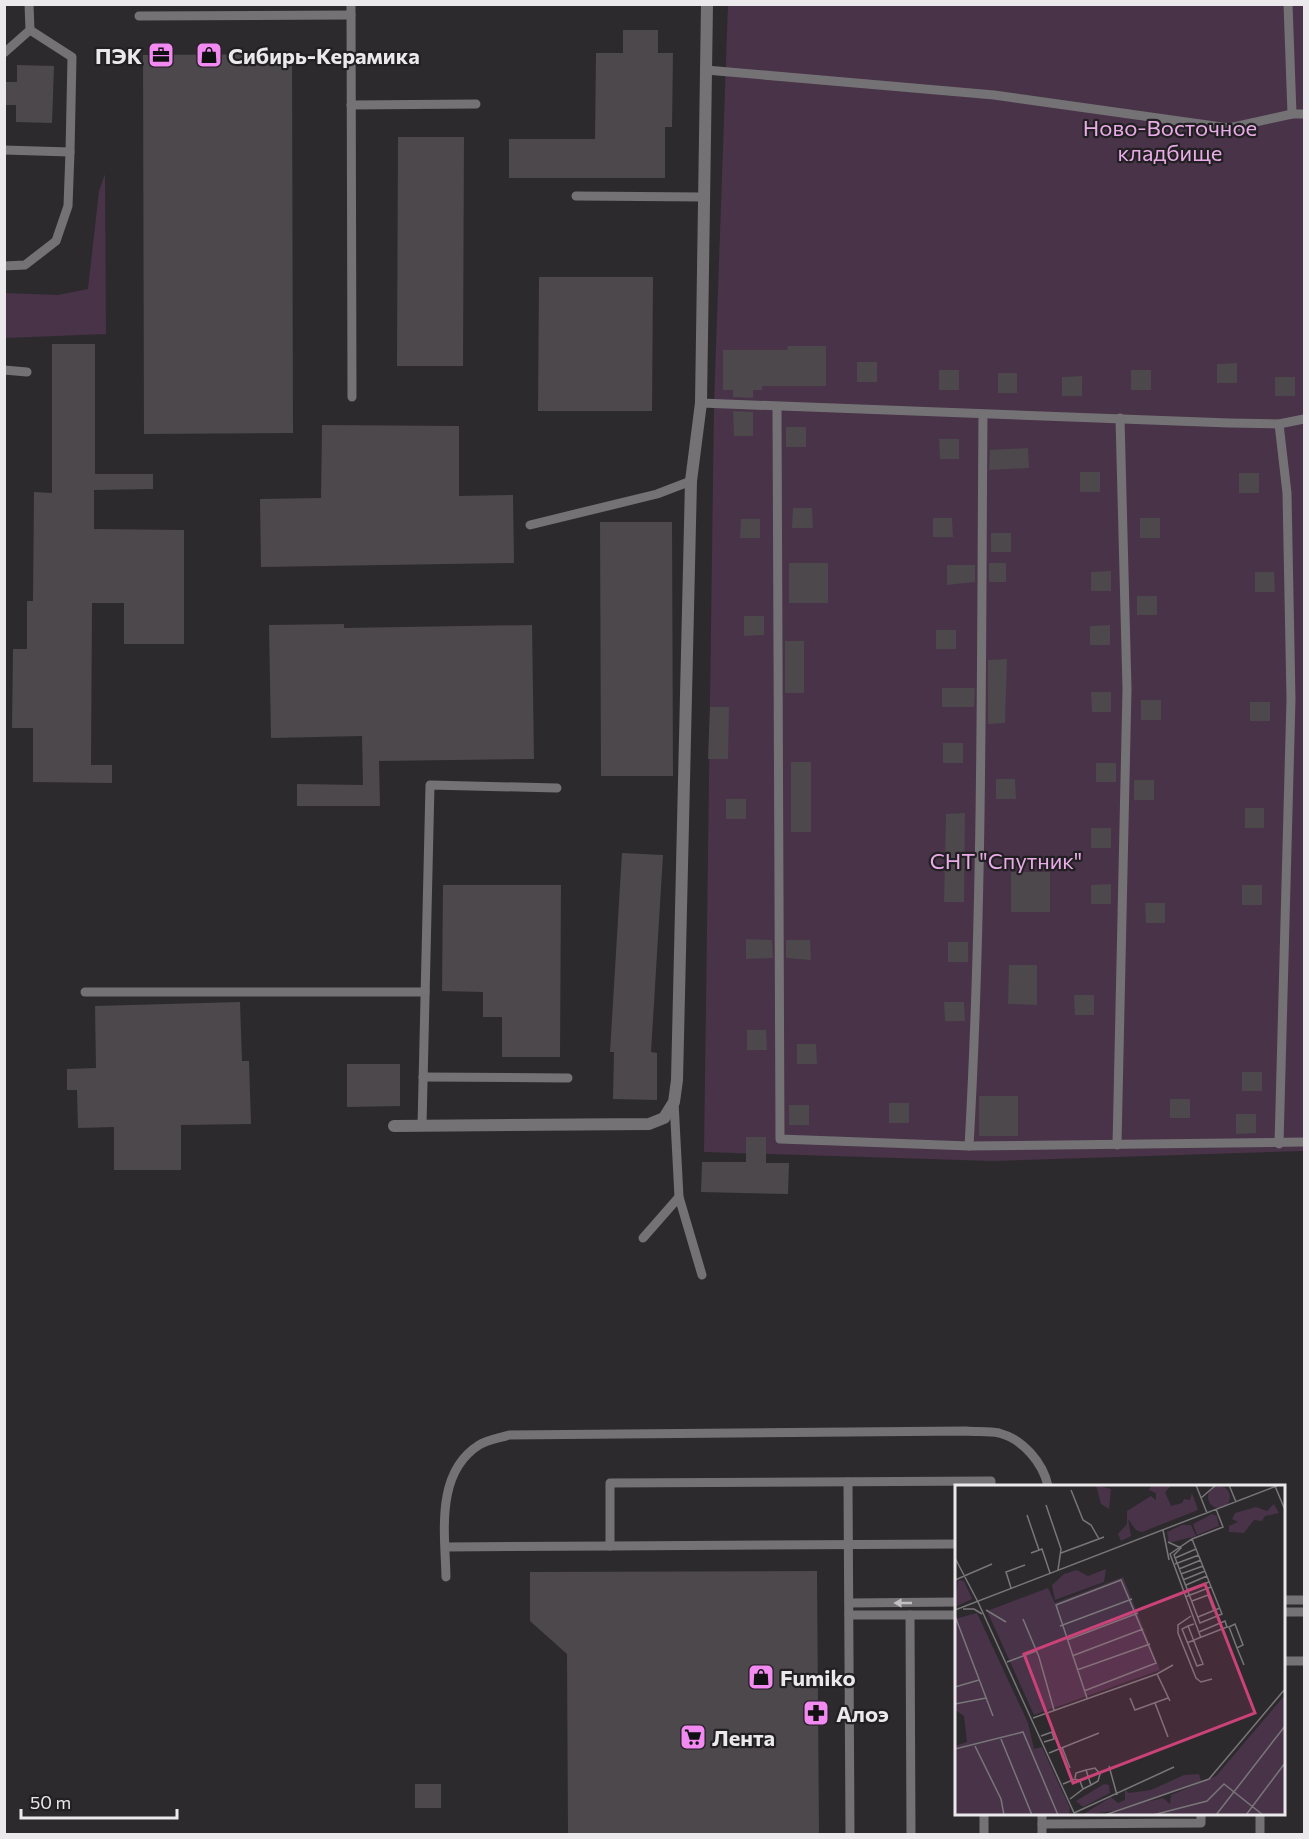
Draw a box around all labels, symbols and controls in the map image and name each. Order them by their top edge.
office icon: ПЭК [146,40,176,70]
shop icon: Сибирь-Керамика [194,40,224,70]
place label: ПЭК [95,42,142,69]
place label: Сибирь-Керамика [228,42,420,69]
park label: Ново-Восточное кладбище [1083,114,1257,166]
park label: СНТ "Спутник" [930,847,1082,874]
inset map [955,1485,1285,1815]
one-way arrow [893,1598,912,1608]
shop icon: Fumiko [746,1662,776,1692]
place label: Fumiko [780,1664,856,1691]
pharmacy icon: Алоэ [801,1698,831,1728]
place label: Алоэ [836,1700,889,1727]
supermarket icon: Лента [678,1722,708,1752]
place label: Лента [712,1724,775,1751]
scale bar [21,1782,177,1820]
text: 50 m [30,1791,71,1813]

